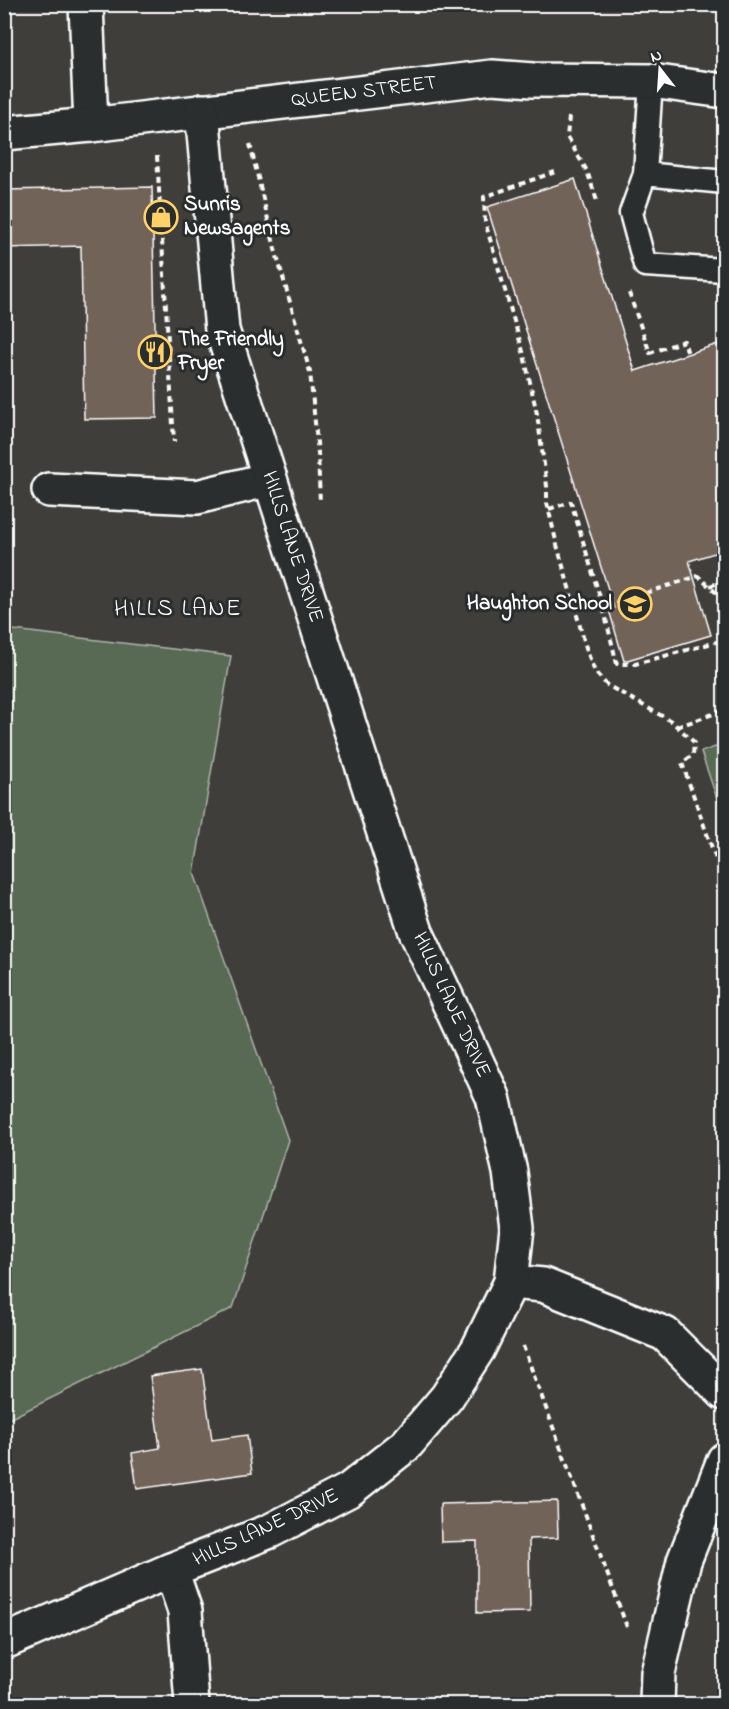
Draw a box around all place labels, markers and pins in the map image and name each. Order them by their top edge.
place label: Sunris Newsagents [184,190,291,246]
shop icon: Sunris Newsagents [143,199,179,235]
place label: The Friendly Fryer [177,325,284,381]
restaurant icon: The Friendly Fryer [137,334,173,370]
school or university icon: Haughton School [617,586,653,622]
place label: Haughton School [467,589,612,621]

